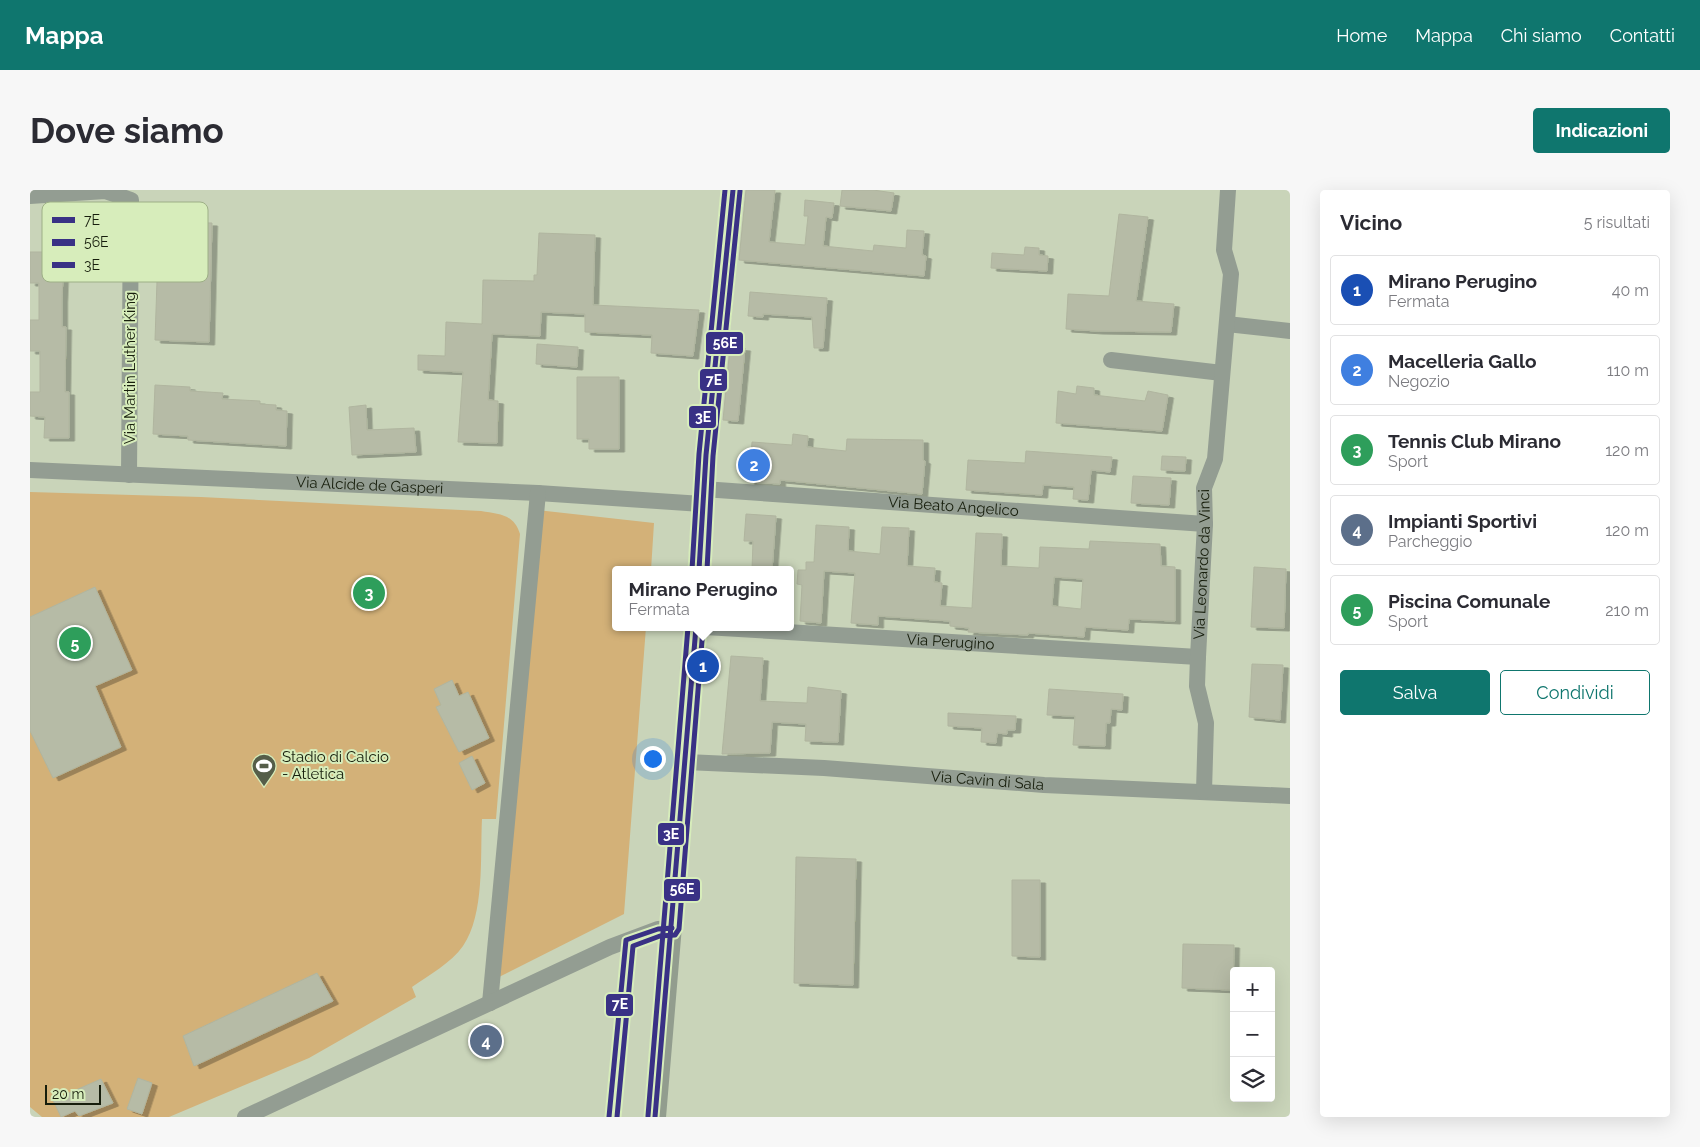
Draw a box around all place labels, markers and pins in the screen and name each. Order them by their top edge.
pin: 2 [738,446,770,484]
pin: 3 [353,574,385,612]
pin: 5 [59,624,91,662]
pin: 1 [687,647,719,685]
place label: Stadio di Calcio - Atletica [282,748,389,783]
sports icon: Stadio di Calcio - Atletica [251,753,277,787]
pin: 4 [470,1022,502,1060]

